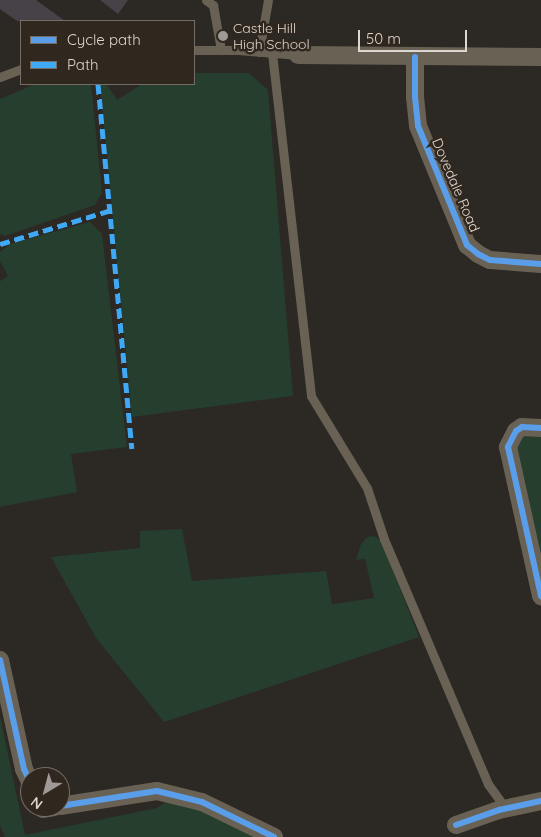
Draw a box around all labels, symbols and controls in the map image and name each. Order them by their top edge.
legend [20,20,195,85]
place label: Castle Hill High School [233,20,310,52]
scale bar [361,20,470,52]
text: 50 m [366,29,401,48]
text: Cycle path [67,30,141,49]
marker: Castle Hill High School [217,30,229,42]
text: Path [67,55,99,74]
street label: Dovedale Road [429,136,483,234]
north arrow [20,767,70,817]
text: N [27,793,46,813]

